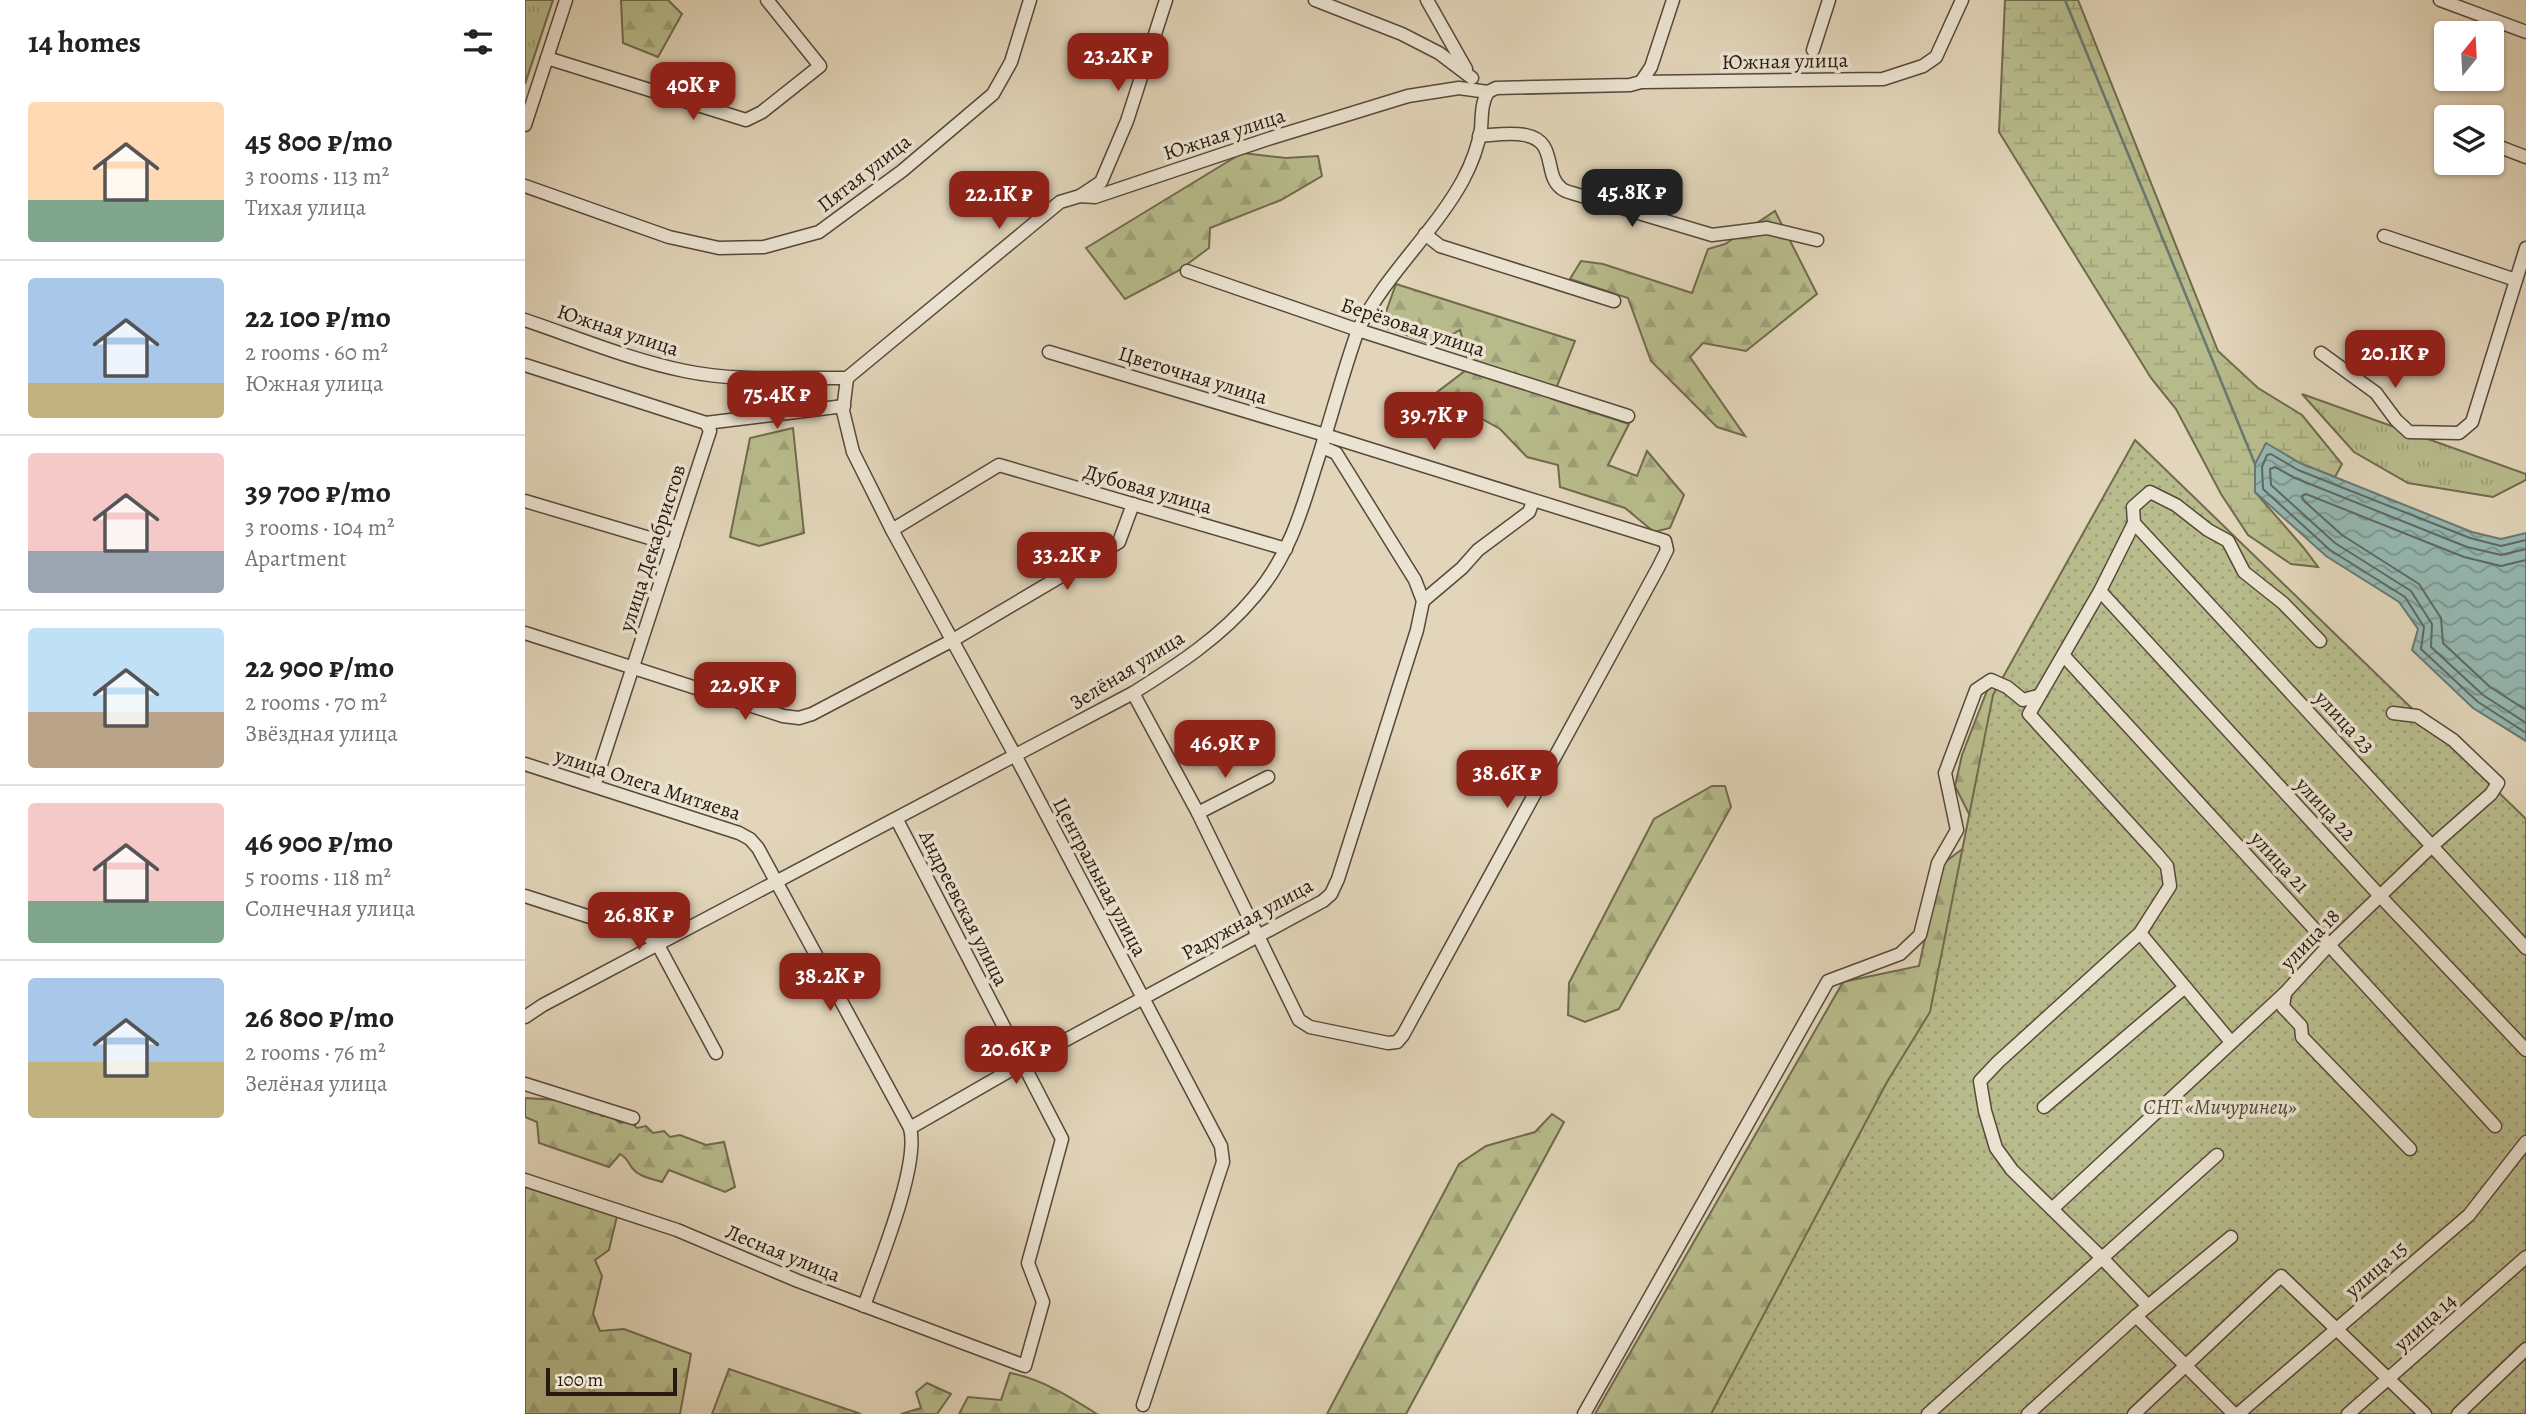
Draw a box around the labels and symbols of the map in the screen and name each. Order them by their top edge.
north arrow [2434,21,2504,91]
pin: 23.2K ₽ [1053,34,1183,93]
street label: Южная улица [1721,46,1849,76]
pin: 40K ₽ [644,62,742,122]
street label: Южная улица [1159,101,1289,167]
street label: Пятая улица [811,127,917,219]
pin: 45.8K ₽ [1567,170,1697,229]
pin: 22.1K ₽ [934,172,1064,231]
street label: Берёзовая улица [1337,291,1489,364]
street label: Южная улица [553,297,683,363]
pin: 20.1K ₽ [2330,330,2460,390]
street label: Цветочная улица [1115,339,1271,411]
pin: 75.4K ₽ [712,372,842,431]
pin: 39.7K ₽ [1369,392,1499,452]
street label: Дубовая улица [1081,457,1216,521]
street label: улица Декабристов [611,461,692,636]
pin: 33.2K ₽ [1002,532,1132,592]
street label: Зелёная улица [1064,623,1190,716]
pin: 22.9K ₽ [680,662,810,722]
street label: улица 23 [2308,684,2381,760]
pin: 46.9K ₽ [1160,720,1290,780]
street label: улица Олега Митяева [551,740,745,827]
pin: 38.6K ₽ [1442,750,1572,810]
street label: улица 22 [2289,770,2363,847]
street label: Центральная улица [1046,793,1154,962]
street label: Андреевская улица [912,824,1016,991]
street label: улица 21 [2244,824,2316,899]
street label: Радужная улица [1176,871,1318,967]
pin: 26.8K ₽ [574,892,704,952]
street label: улица 18 [2273,902,2346,976]
pin: 38.2K ₽ [765,954,895,1013]
pin: 20.6K ₽ [951,1026,1081,1086]
park label: СНТ «Мичуринец» [2143,1093,2297,1121]
street label: Лесная улица [721,1217,845,1289]
street label: улица 15 [2338,1234,2413,1304]
street label: улица 14 [2387,1287,2462,1358]
scale bar [546,1365,677,1397]

